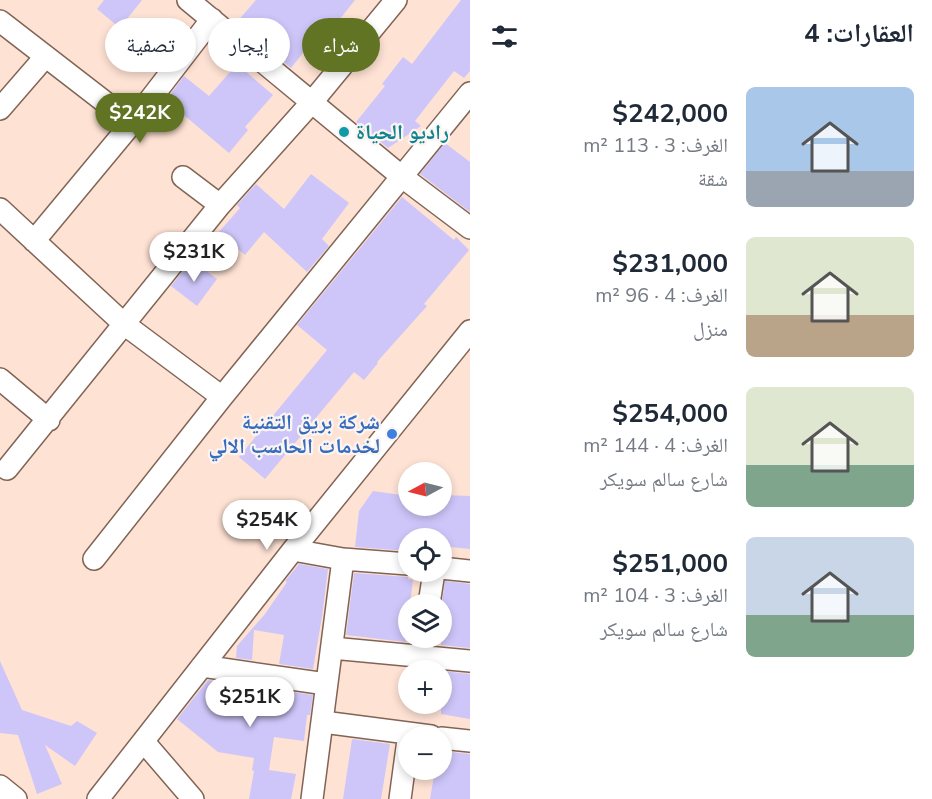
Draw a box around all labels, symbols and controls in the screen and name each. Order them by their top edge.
text: العقارات: 4 [804,16,914,51]
chip: تصفية [105,18,196,72]
chip: إيجار [208,18,290,72]
chip: شراء [302,18,380,72]
icon: filters [488,20,521,53]
pin: $242K [98,93,182,144]
text: $242,000 [612,96,728,131]
text: $242K [109,99,171,126]
icon: home [794,111,866,183]
place label: راديو الحياة [356,118,449,146]
marker: راديو الحياة [337,125,351,139]
text: الغرف: 3 · 113 m² [583,132,728,159]
text: شقة [698,166,728,193]
pin: $231K [152,232,236,283]
text: $231K [163,238,225,265]
text: $231,000 [612,246,728,281]
icon: home [794,261,866,333]
text: الغرف: 4 · 96 m² [595,282,728,309]
text: منزل [693,316,728,343]
text: $254,000 [612,396,728,431]
place label: شركة بريق التقنية لخدمات الحاسب الالي [209,408,380,462]
icon: home [794,411,866,483]
marker: شركة بريق التقنية لخدمات الحاسب الالي [385,427,399,441]
text: الغرف: 4 · 144 m² [583,432,728,459]
north arrow [398,462,452,516]
map controls [398,462,452,780]
text: شارع سالم سويكر [600,466,728,493]
pin: $254K [225,500,309,551]
text: $254K [236,506,298,533]
button: locate [398,528,452,582]
text: $251,000 [612,546,728,581]
icon: home [794,561,866,633]
text: الغرف: 3 · 104 m² [583,582,728,609]
button: layers [398,594,452,648]
text: شارع سالم سويكر [600,616,728,643]
button: + [398,660,452,714]
pin: $251K [208,677,292,728]
text: $251K [219,683,281,710]
button: − [398,726,452,780]

